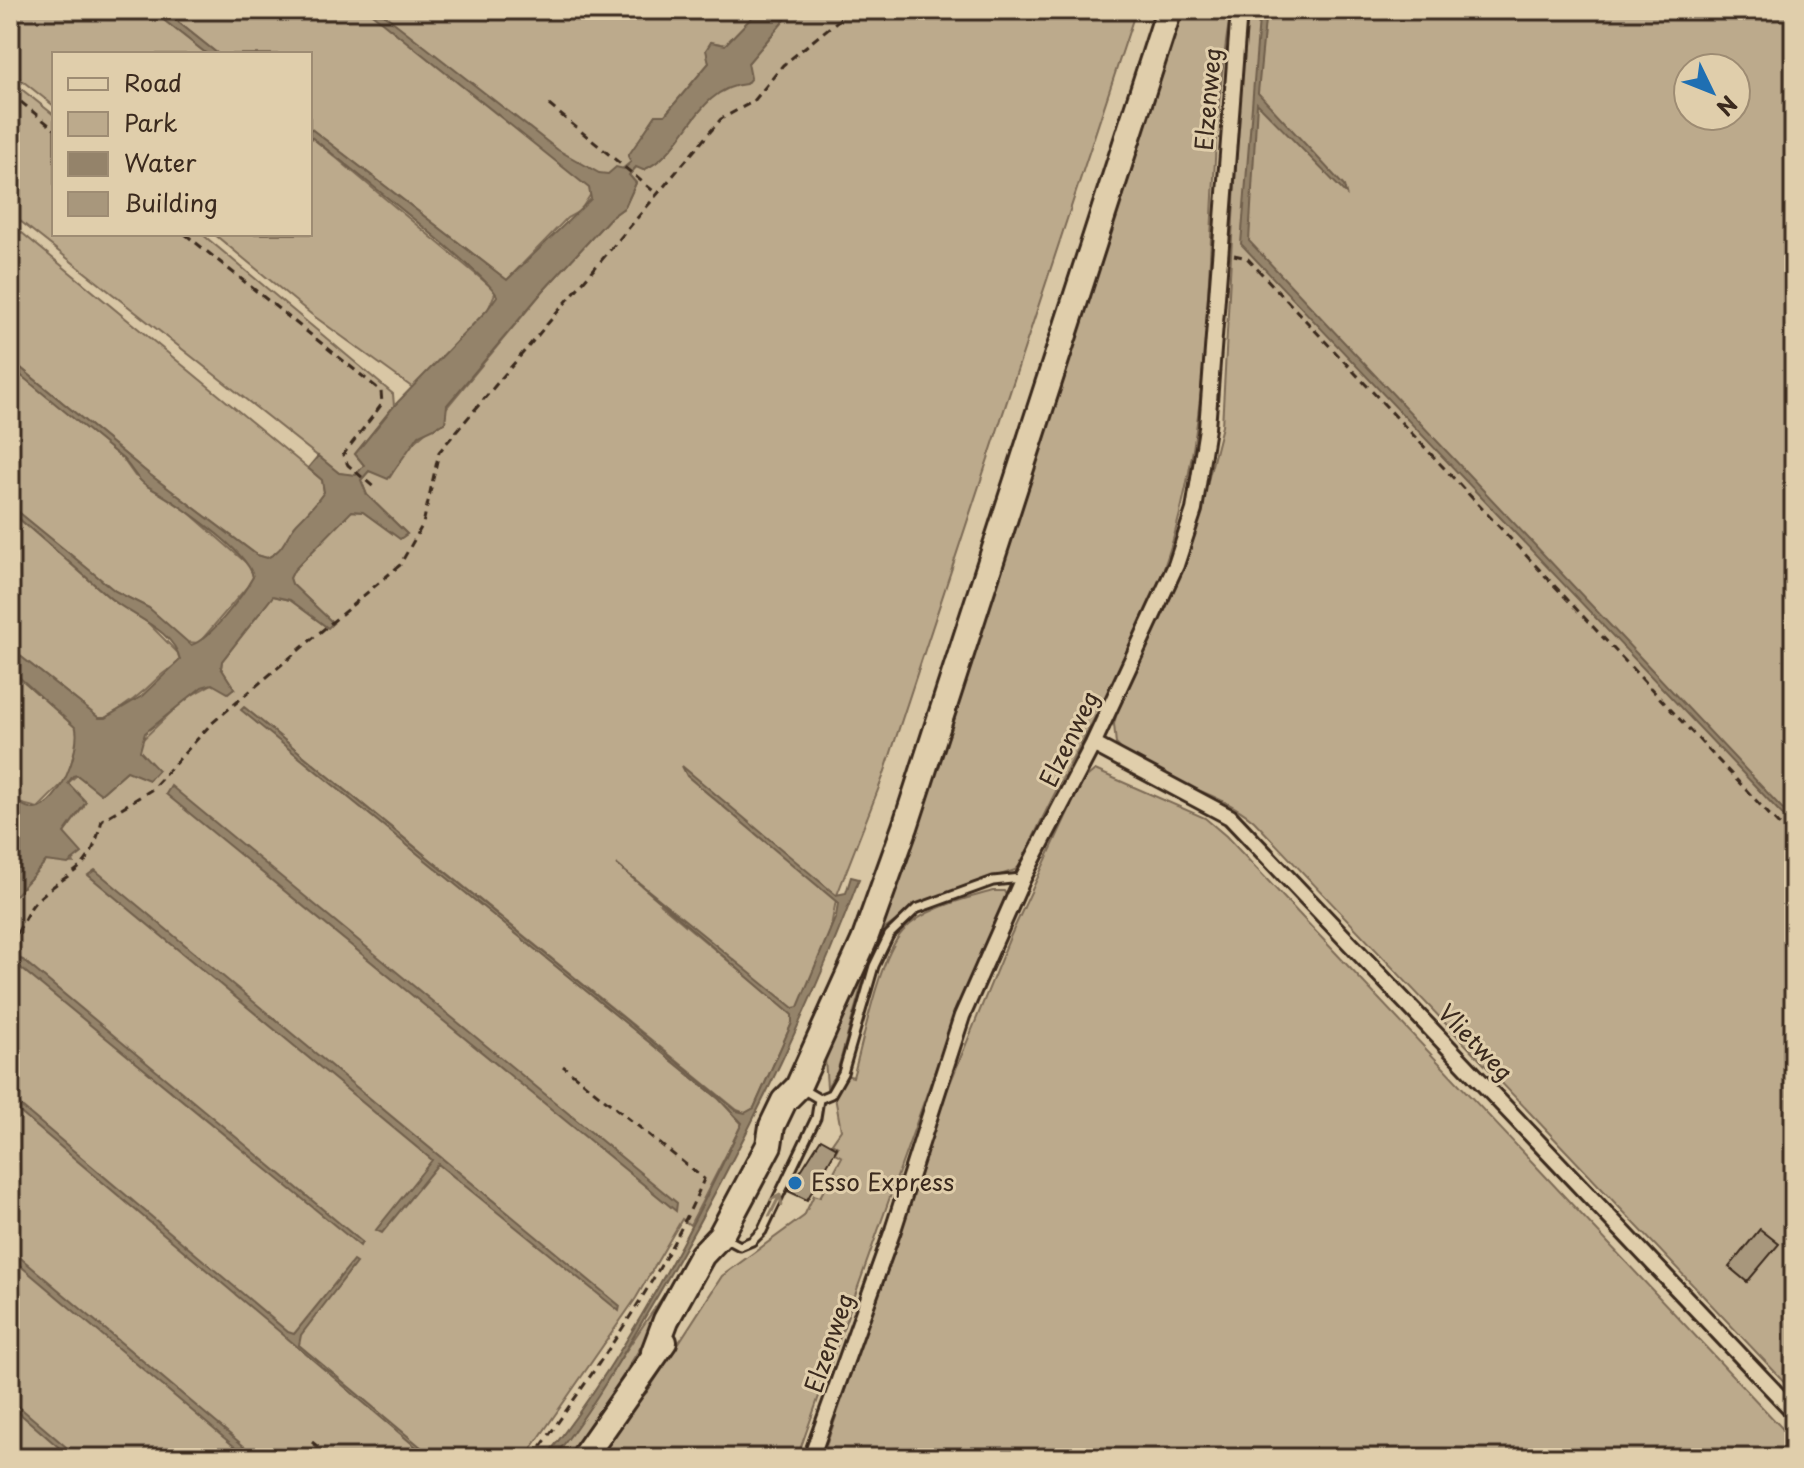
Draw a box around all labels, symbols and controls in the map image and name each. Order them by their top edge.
street label: Elzenweg [1185,46,1229,152]
legend [52,52,312,236]
north arrow [1672,52,1752,132]
text: Road [124,64,182,100]
text: N [1710,89,1746,124]
text: Park [124,104,178,140]
text: Water [124,144,197,180]
text: Building [124,184,218,220]
street label: Elzenweg [1029,684,1107,792]
street label: Vlietweg [1430,995,1522,1088]
place label: Esso Express [811,1163,954,1199]
marker: Esso Express [786,1174,804,1192]
one-way arrow [767,1194,783,1218]
street label: Elzenweg [794,1288,862,1397]

